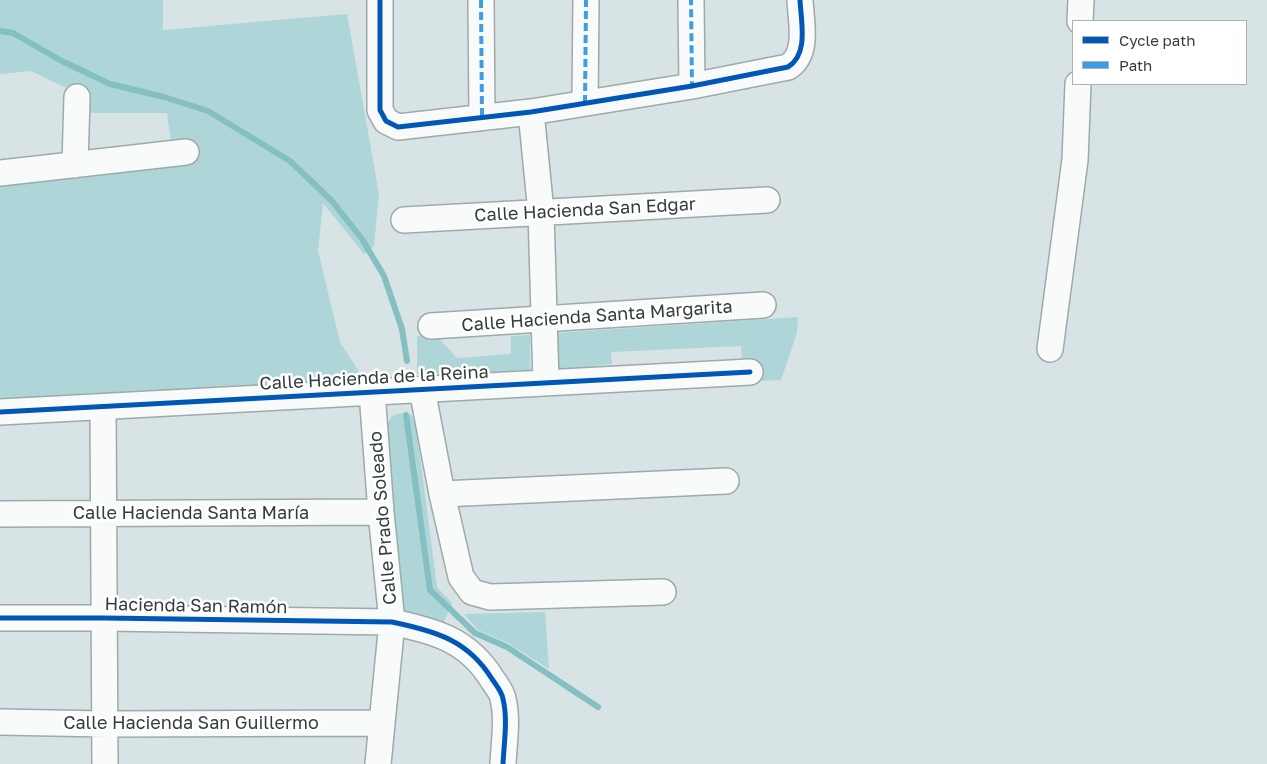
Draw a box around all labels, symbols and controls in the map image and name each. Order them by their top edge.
legend [1072,20,1247,85]
text: Cycle path [1119,31,1195,49]
text: Path [1119,56,1152,74]
street label: Calle Hacienda San Edgar [474,193,696,227]
street label: Calle Hacienda Santa Margarita [461,296,733,336]
street label: Calle Hacienda de la Reina [259,361,489,395]
street label: Calle Prado Soleado [365,430,401,606]
street label: Calle Hacienda Santa María [73,502,309,524]
street label: Hacienda San Ramón [104,594,288,618]
street label: Calle Hacienda San Guillermo [63,712,319,734]

